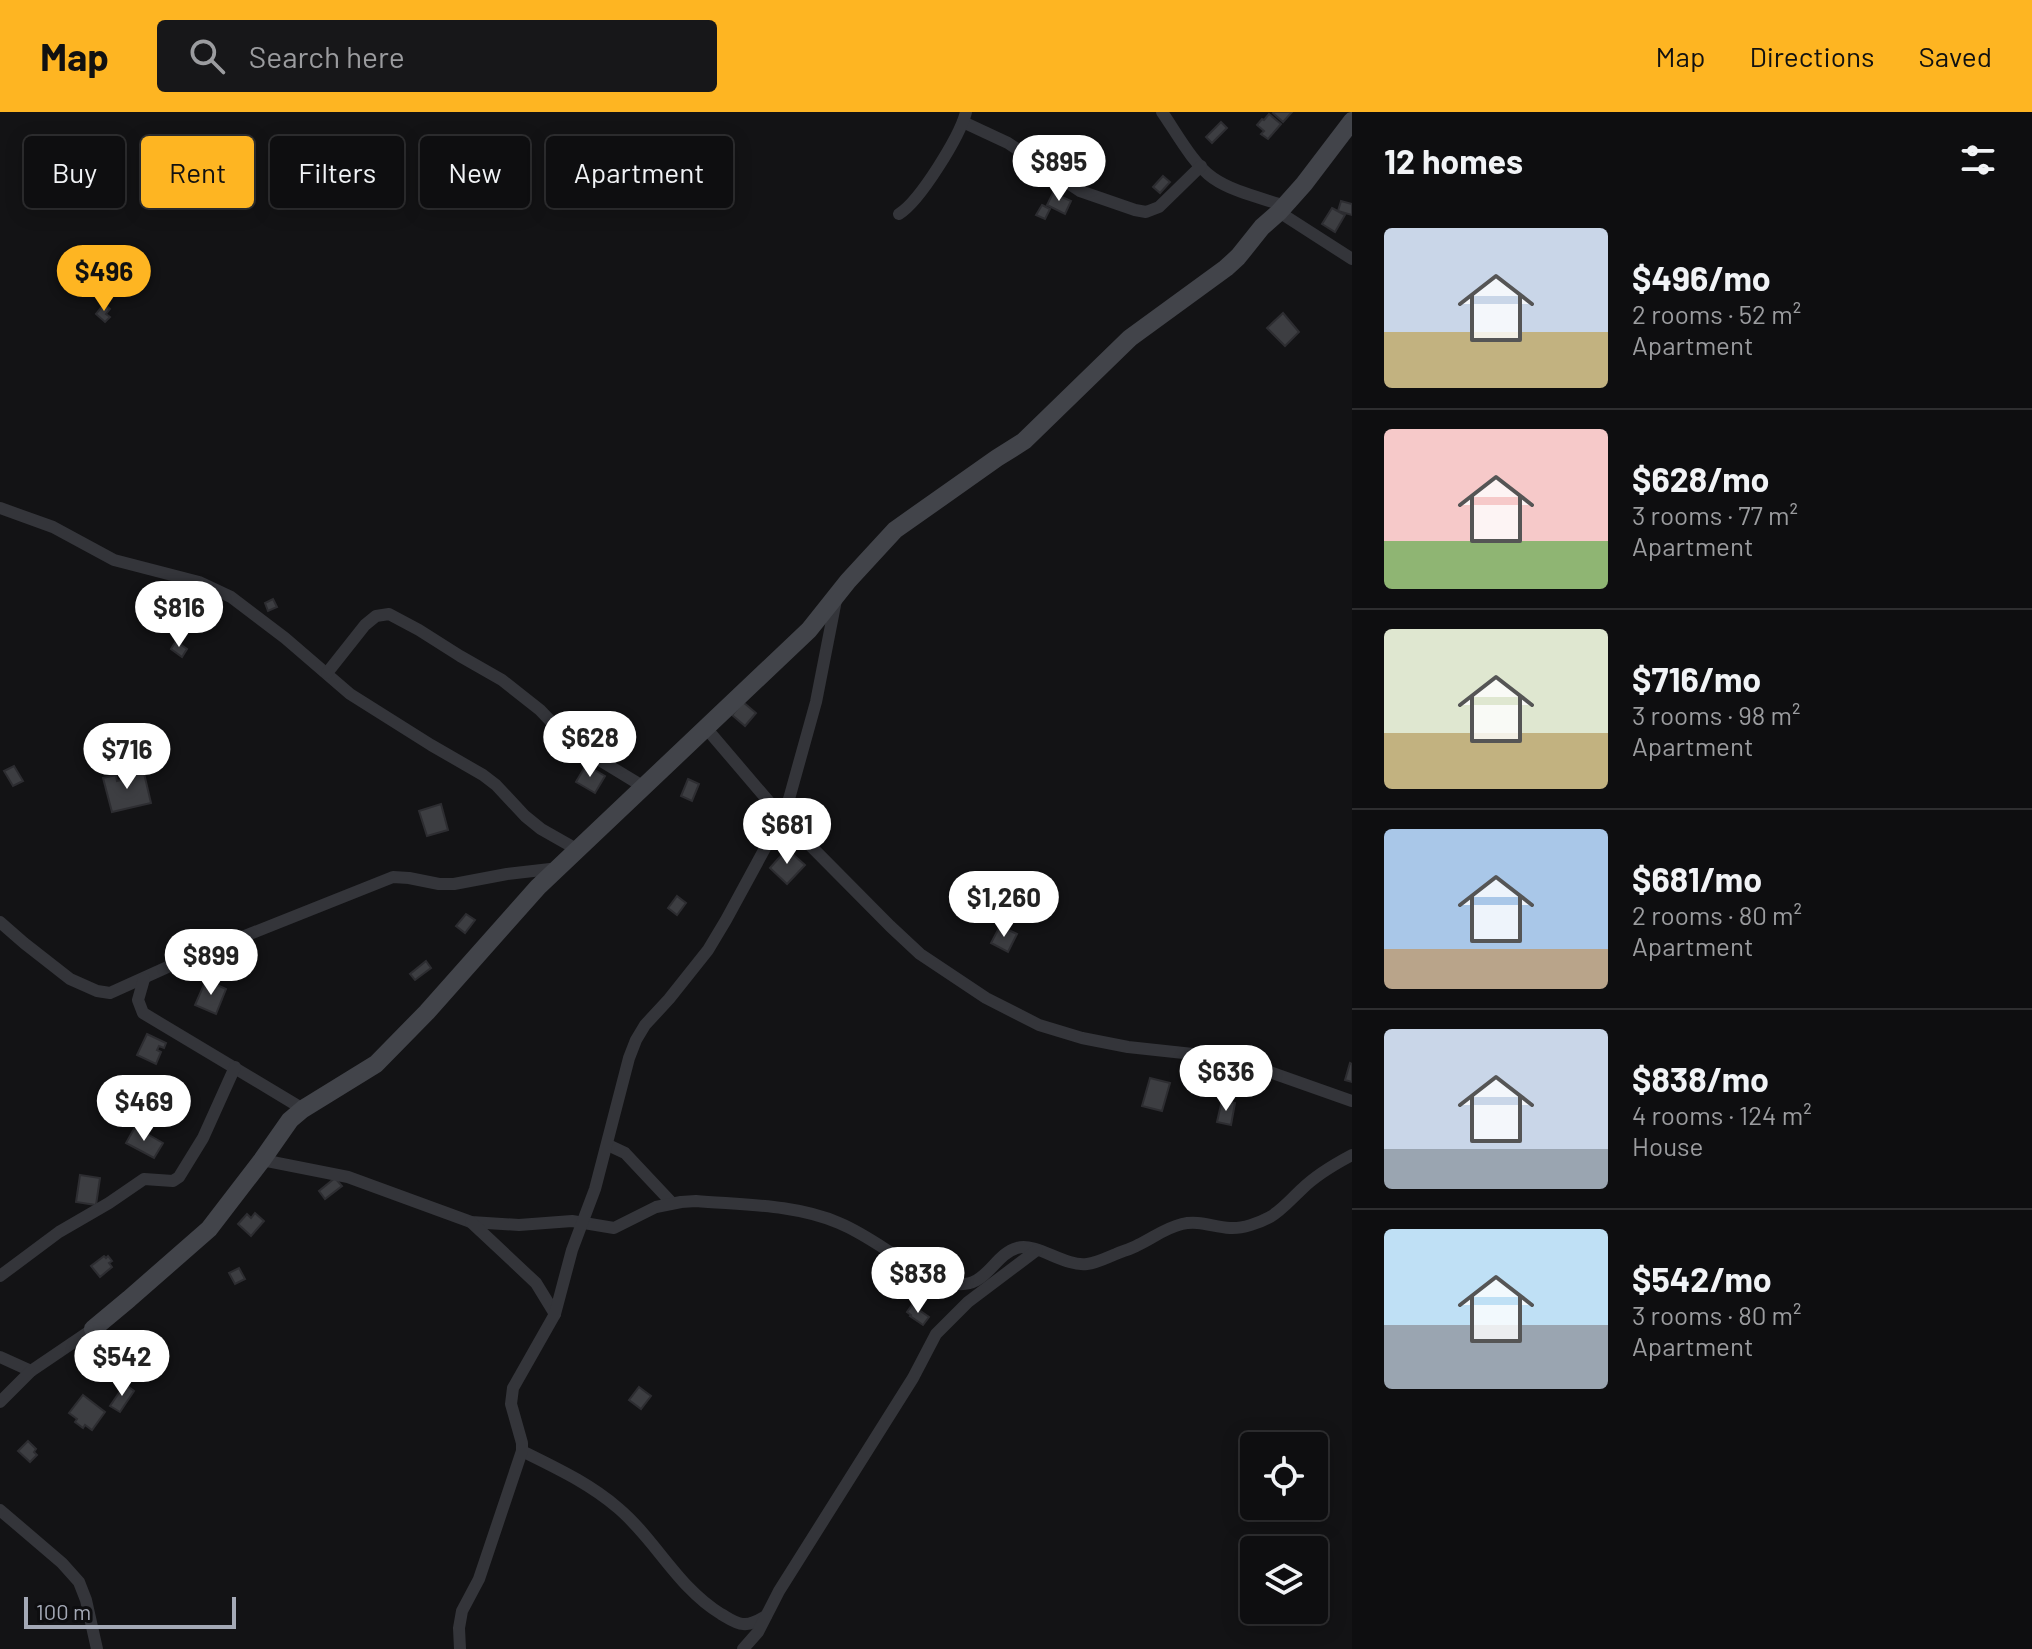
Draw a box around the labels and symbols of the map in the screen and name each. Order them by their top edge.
pin: $895 [1012,135,1106,203]
pin: $496 [57,245,151,313]
pin: $816 [132,581,226,649]
pin: $628 [543,711,637,779]
pin: $716 [80,723,174,791]
pin: $681 [740,798,834,866]
pin: $1,260 [939,871,1069,939]
pin: $899 [164,929,258,997]
pin: $636 [1179,1045,1273,1113]
pin: $469 [97,1075,191,1143]
pin: $838 [871,1247,965,1315]
pin: $542 [75,1330,169,1398]
scale bar [24,1593,236,1629]

